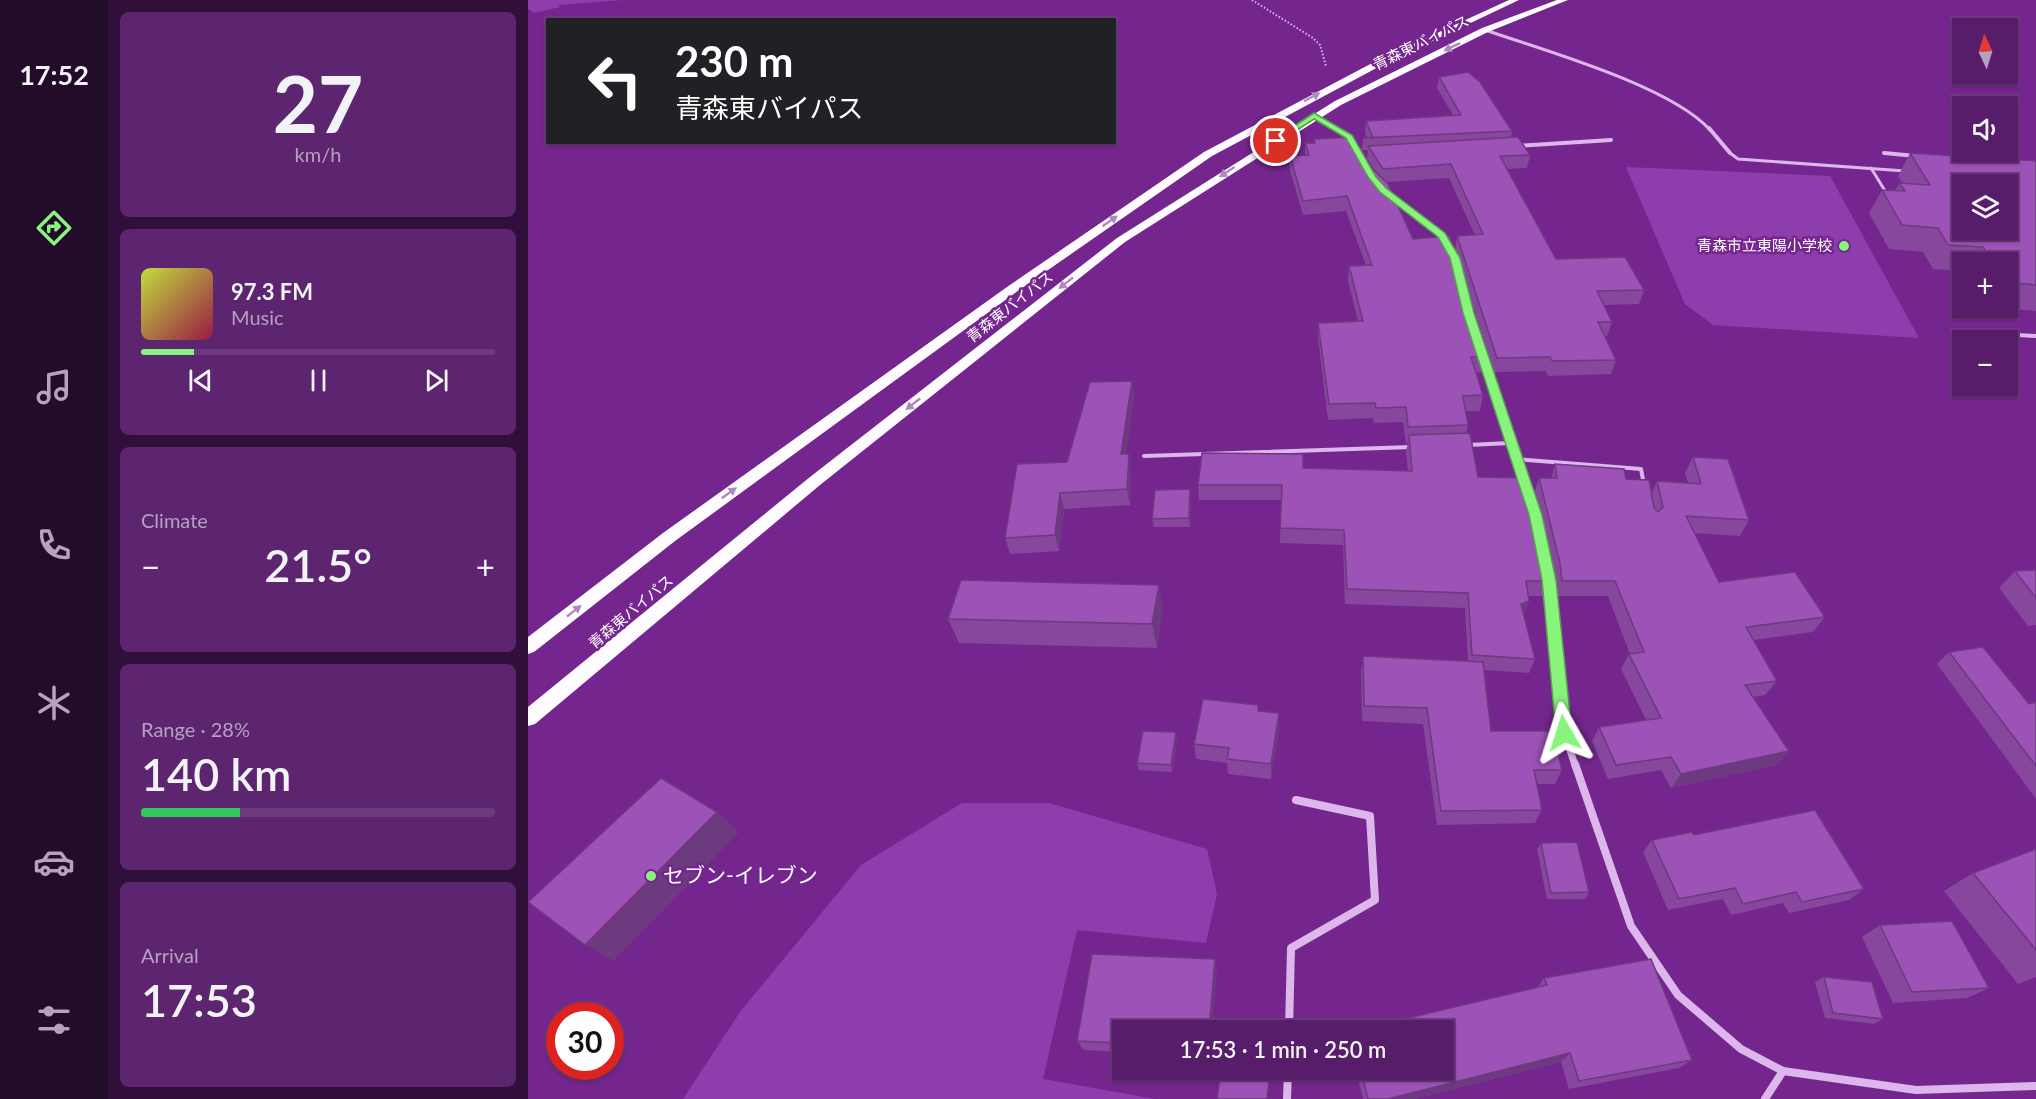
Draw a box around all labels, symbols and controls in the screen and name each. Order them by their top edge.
street label: 青森東バイパス [1370,11,1472,73]
north arrow [1952,18,2018,84]
map controls [1952,18,2018,396]
text: 230 m [675,36,793,86]
icon: left [576,42,654,120]
one-way arrow [1443,42,1460,51]
text: 27 [273,56,363,150]
text: 17:52 [19,58,89,91]
text: 青森東バイパス [675,91,863,124]
one-way arrow [1304,92,1321,102]
button: sound [1952,96,2018,162]
pin [1250,115,1301,166]
icon: arrive [1259,124,1292,157]
text: km/h [295,142,341,166]
one-way arrow [1219,166,1235,178]
button: layers [1952,174,2018,240]
icon: directions [33,207,75,249]
one-way arrow [1102,215,1118,227]
place label: 青森市立東陽小学校 [1697,236,1832,254]
marker: 青森市立東陽小学校 [1837,239,1851,253]
button: + [1952,252,2018,318]
street label: 青森東バイパス [963,267,1056,346]
one-way arrow [1059,276,1074,288]
text: 97.3 FM [231,278,313,305]
text: Music [231,305,284,329]
button: − [1952,330,2018,396]
icon: previous [184,364,217,397]
icon: pause [302,364,335,397]
icon: next [420,364,453,397]
icon: music [33,366,75,408]
one-way arrow [906,397,921,409]
one-way arrow [721,487,737,499]
text: Climate [141,508,208,532]
icon: phone [33,524,75,566]
text: 21.5° [264,538,372,592]
text: − [141,546,160,586]
text: + [476,546,495,586]
street label: 青森東バイパス [584,571,676,652]
one-way arrow [566,605,582,618]
icon: climate [33,682,75,724]
position arrow [1532,701,1596,765]
text: Range · 28% [141,717,250,741]
text: 140 km [141,747,291,801]
icon: car [33,841,75,883]
place label: セブン-イレブン [663,862,818,887]
marker: セブン-イレブン [644,869,658,883]
text: Arrival [141,943,199,967]
text: 17:53 [141,973,257,1027]
icon: filters [33,999,75,1041]
speed limit sign: 30 [546,1002,624,1080]
text: 17:53 · 1 min · 250 m [1180,1036,1386,1063]

